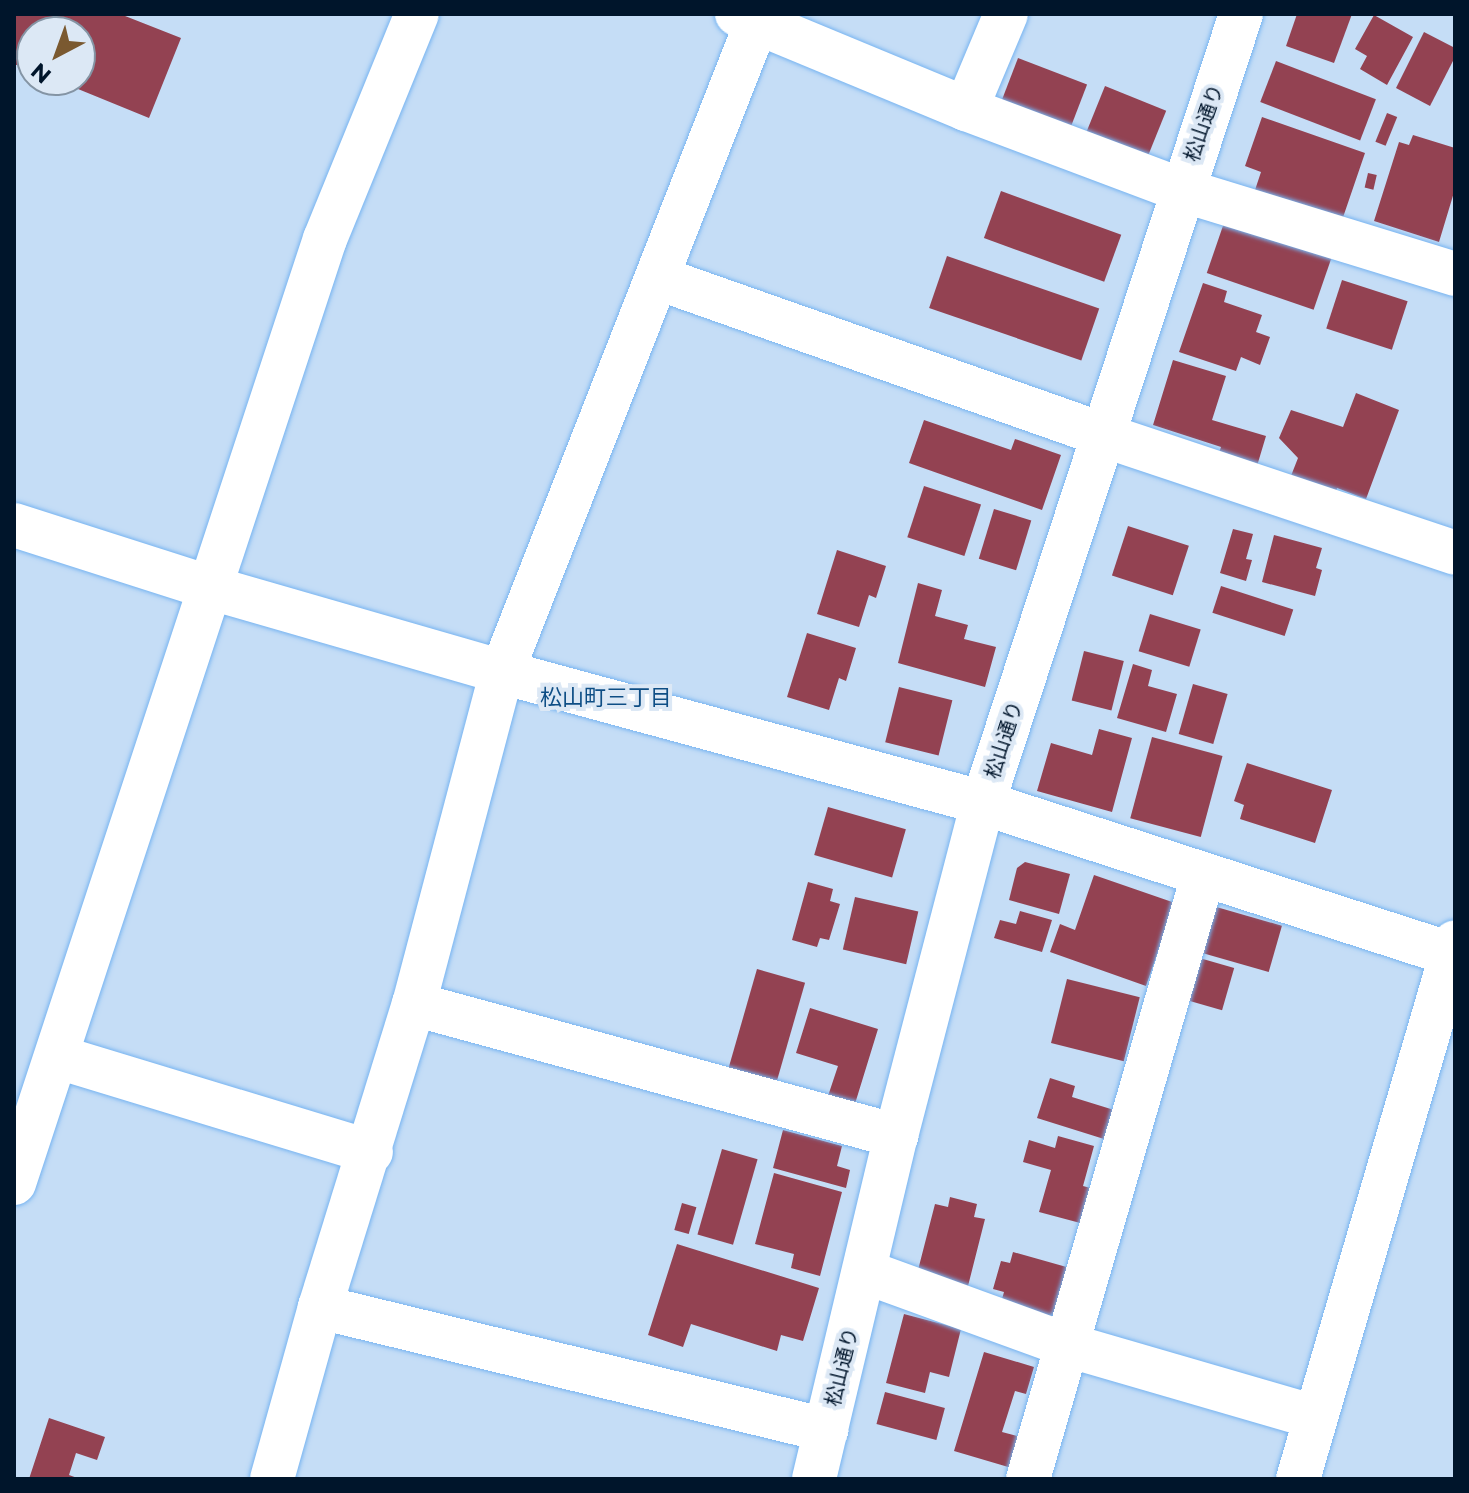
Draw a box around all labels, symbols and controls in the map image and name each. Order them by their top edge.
north arrow [16,16,96,96]
text: N [26,57,57,89]
street label: 松山通り [1180,81,1228,165]
district label: 松山町三丁目 [540,685,672,711]
street label: 松山通り [980,698,1028,782]
street label: 松山通り [821,1325,863,1409]

